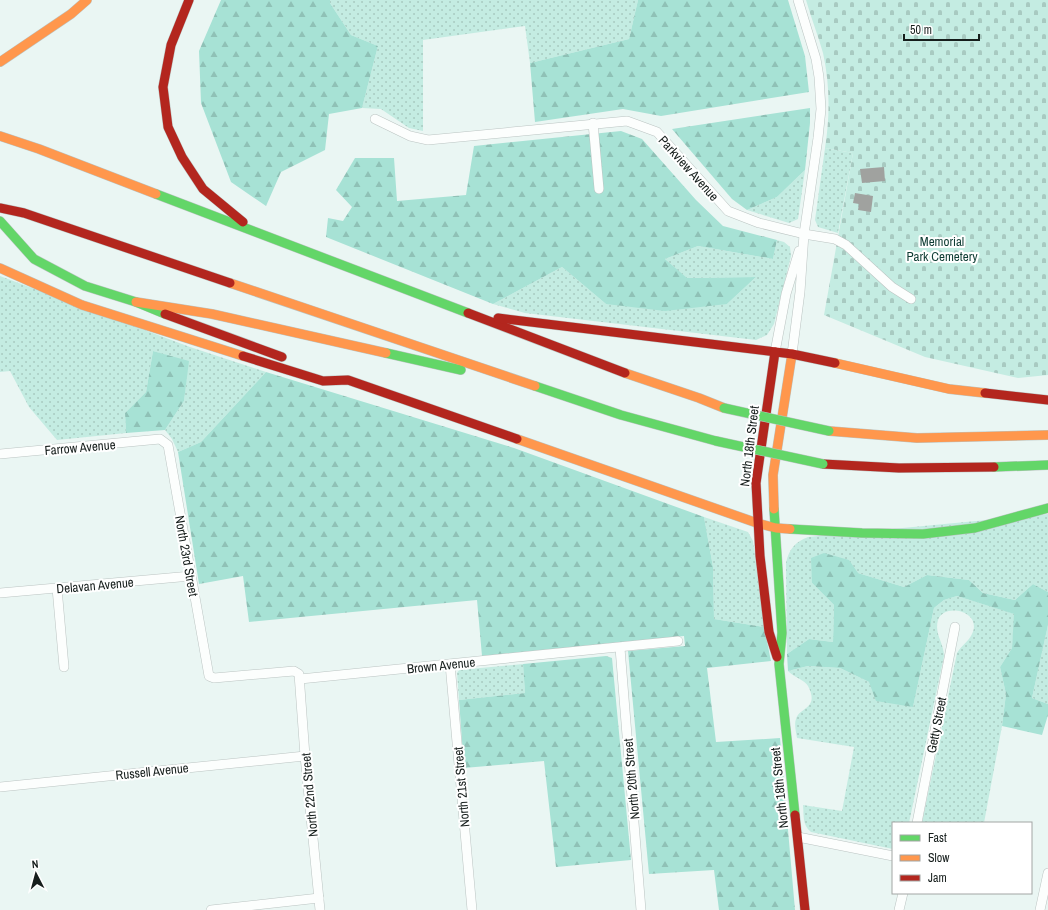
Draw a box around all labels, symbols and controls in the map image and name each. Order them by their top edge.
scale bar [904,16,979,42]
text: 50 m [910,22,932,38]
street label: Parkview Avenue [655,132,722,205]
park label: Memorial Park Cemetery [906,233,978,265]
street label: North 18th Street [736,405,763,487]
street label: Farrow Avenue [44,436,116,459]
street label: North 23rd Street [171,514,202,598]
street label: Delavan Avenue [56,574,134,597]
street label: Brown Avenue [406,653,476,678]
street label: Getty Street [923,696,950,755]
street label: North 20th Street [619,738,644,820]
street label: North 21st Street [450,746,473,828]
street label: North 18th Street [767,747,792,829]
street label: North 22nd Street [297,752,322,838]
street label: Russell Avenue [115,759,189,784]
legend [892,822,1032,894]
text: Fast [928,830,947,846]
text: Slow [928,850,950,866]
north arrow [16,854,56,894]
text: N [31,857,39,871]
text: Jam [928,870,947,886]

